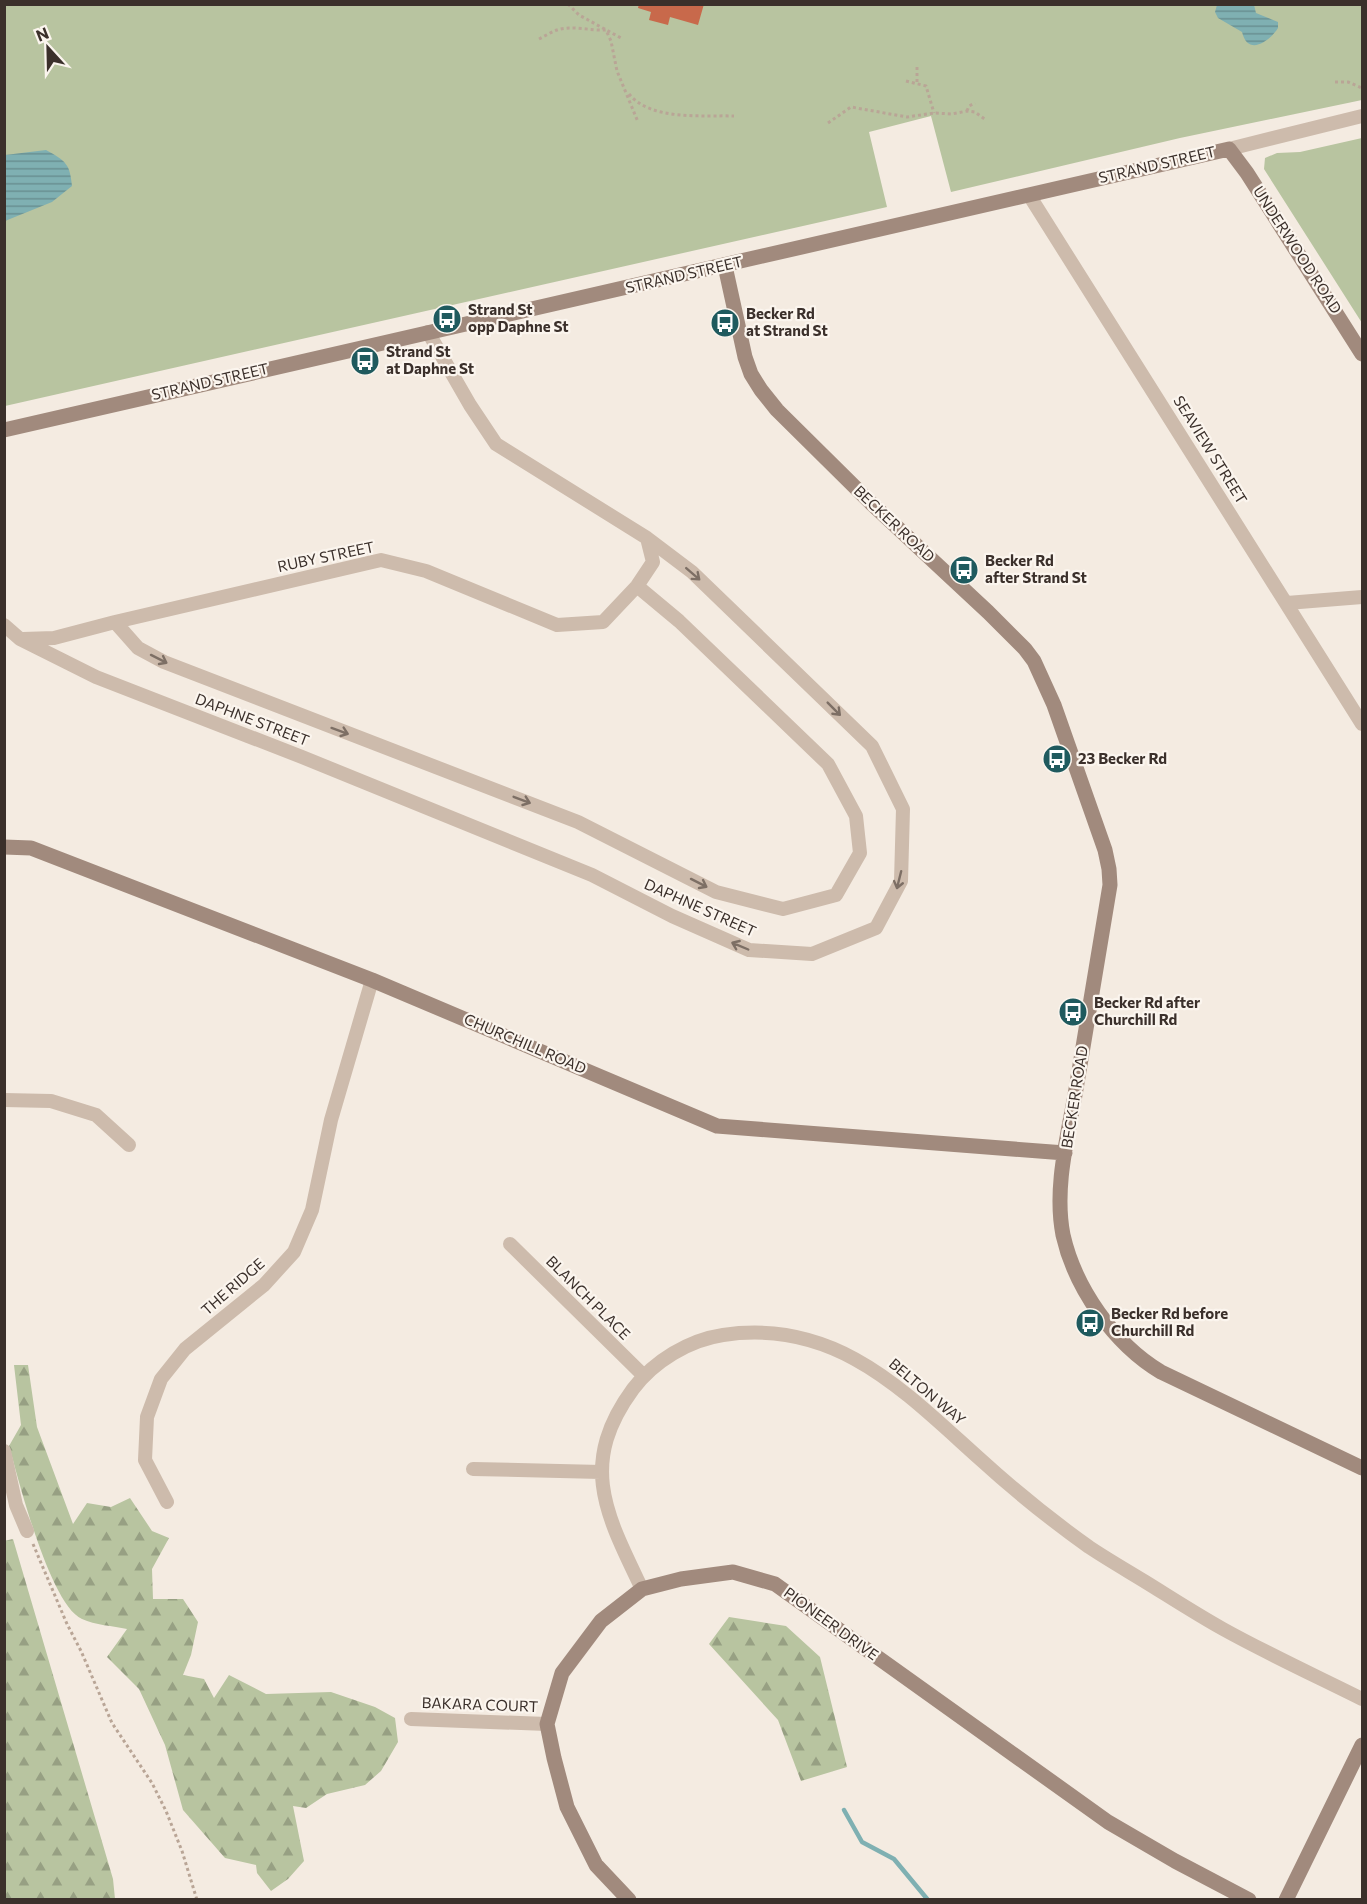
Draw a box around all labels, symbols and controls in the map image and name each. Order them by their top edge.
north arrow [18,18,78,78]
text: N [33,23,51,45]
street label: STRAND STREET [1097,142,1217,186]
street label: UNDERWOOD ROAD [1250,182,1346,317]
street label: STRAND STREET [624,252,744,296]
place label: Strand St opp Daphne St [468,300,569,335]
bus stop icon: Strand St opp Daphne St [431,303,463,335]
place label: Becker Rd at Strand St [746,304,828,339]
bus stop icon: Becker Rd at Strand St [709,307,741,339]
place label: Strand St at Daphne St [386,342,474,377]
bus stop icon: Strand St at Daphne St [349,345,381,377]
street label: STRAND STREET [150,359,270,403]
street label: SEAVIEW STREET [1170,392,1252,507]
street label: BECKER ROAD [851,481,939,565]
street label: RUBY STREET [276,537,376,575]
place label: Becker Rd after Strand St [985,551,1087,586]
bus stop icon: Becker Rd after Strand St [948,554,980,586]
one-way arrow [685,567,700,581]
one-way arrow [149,654,167,665]
street label: DAPHNE STREET [193,689,312,749]
one-way arrow [827,701,842,716]
one-way arrow [330,726,349,737]
bus stop icon: 23 Becker Rd [1041,743,1073,775]
place label: 23 Becker Rd [1078,749,1167,767]
one-way arrow [512,795,531,806]
one-way arrow [892,870,904,889]
street label: DAPHNE STREET [642,874,759,940]
one-way arrow [689,878,707,889]
one-way arrow [732,940,750,951]
place label: Becker Rd after Churchill Rd [1094,993,1200,1028]
bus stop icon: Becker Rd after Churchill Rd [1057,996,1089,1028]
street label: CHURCHILL ROAD [462,1009,589,1077]
street label: BECKER ROAD [1057,1044,1091,1150]
street label: BLANCH PLACE [543,1252,635,1343]
street label: THE RIDGE [197,1254,268,1319]
place label: Becker Rd before Churchill Rd [1111,1304,1228,1339]
bus stop icon: Becker Rd before Churchill Rd [1074,1307,1106,1339]
street label: BELTON WAY [886,1354,970,1429]
street label: PIONEER DRIVE [781,1583,882,1664]
street label: BAKARA COURT [421,1693,539,1715]

